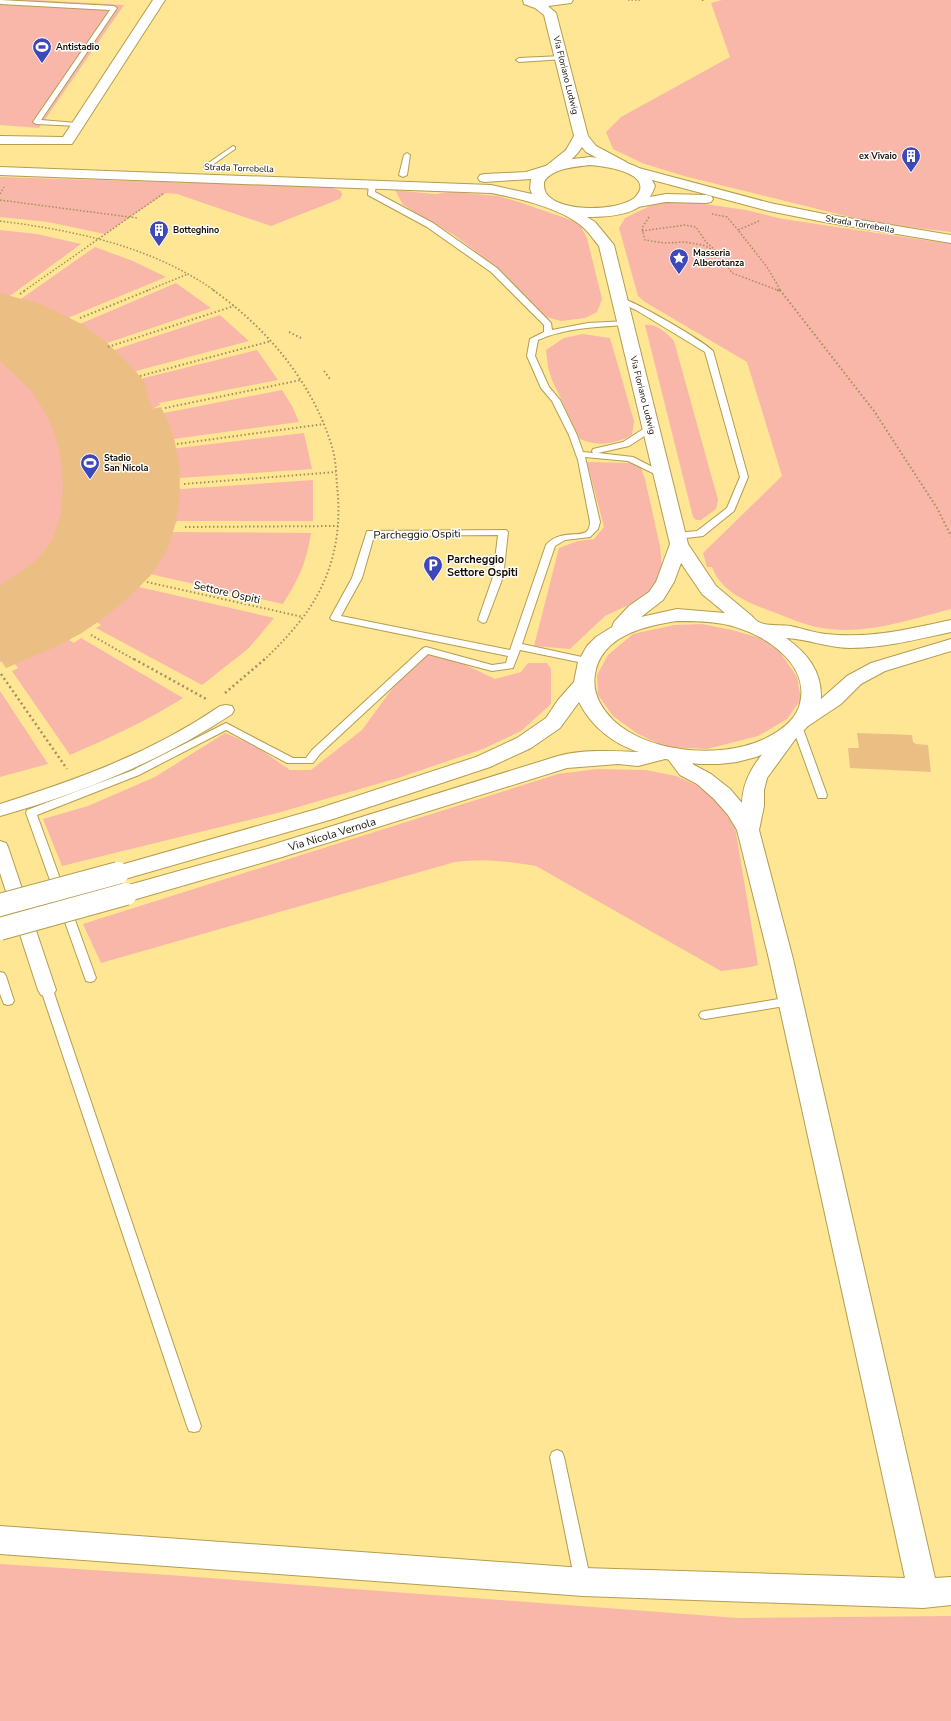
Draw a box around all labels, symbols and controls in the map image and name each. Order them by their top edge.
street label: Via Floriano Ludwig [550,34,582,115]
sports icon: Antistadio [31,36,53,64]
place label: Antistadio [56,41,99,53]
building icon: ex Vivaio [900,145,922,173]
place label: ex Vivaio [859,150,897,162]
street label: Strada Torrebella [204,161,274,175]
street label: Strada Torrebella [824,212,896,236]
building icon: Botteghino [148,219,170,247]
place label: Botteghino [173,224,219,236]
place icon: Masseria Alberotanza [668,247,690,275]
place label: Masseria Alberotanza [693,247,744,269]
street label: Via Floriano Ludwig [627,354,659,435]
sports icon: Stadio San Nicola [79,452,101,480]
place label: Stadio San Nicola [104,452,149,474]
street label: Parcheggio Ospiti [373,526,461,543]
place label: Parcheggio Settore Ospiti [447,552,518,580]
parking icon: Parcheggio Settore Ospiti [422,554,444,582]
street label: Settore Ospiti [192,578,262,607]
street label: Via Nicola Vernola [286,814,378,855]

